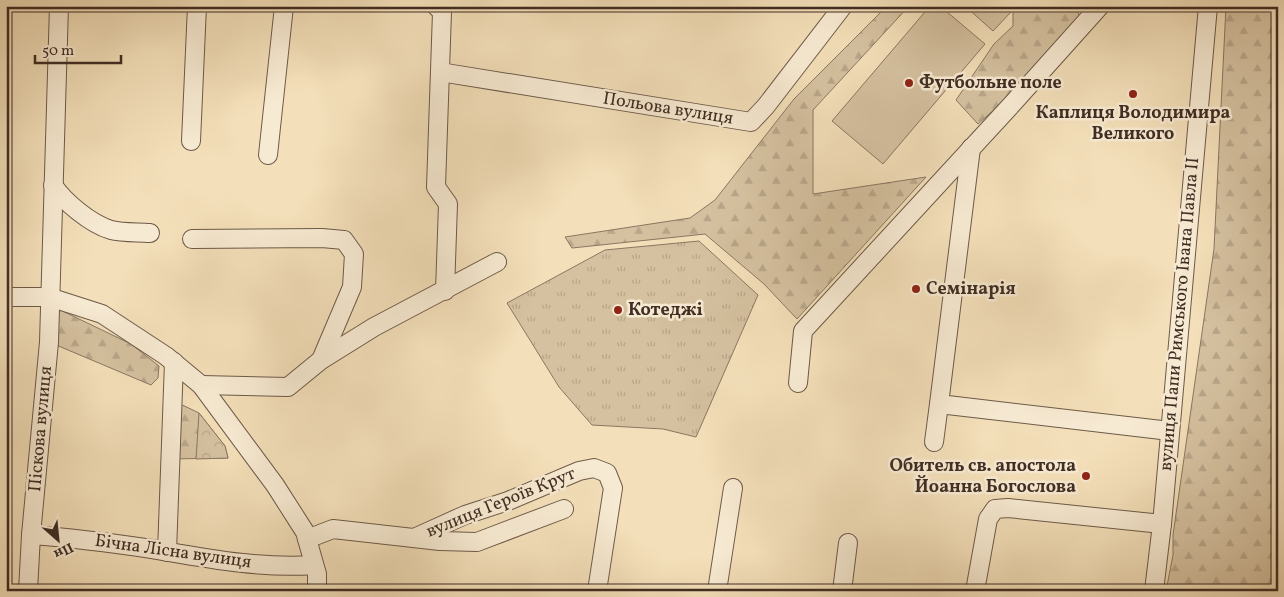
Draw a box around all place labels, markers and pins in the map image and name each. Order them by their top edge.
place label: Футбольне поле [919,71,1062,96]
marker: Футбольне поле [903,77,915,89]
marker: Каплиця Володимира Великого [1127,88,1139,100]
place label: Каплиця Володимира Великого [1036,101,1231,147]
place label: Семінарія [926,277,1016,302]
marker: Семінарія [910,283,922,295]
place label: Котеджі [628,298,703,323]
marker: Котеджі [612,304,624,316]
place label: Обитель св. апостола Йоанна Богослова [890,454,1076,500]
marker: Обитель св. апостола Йоанна Богослова [1080,470,1092,482]

